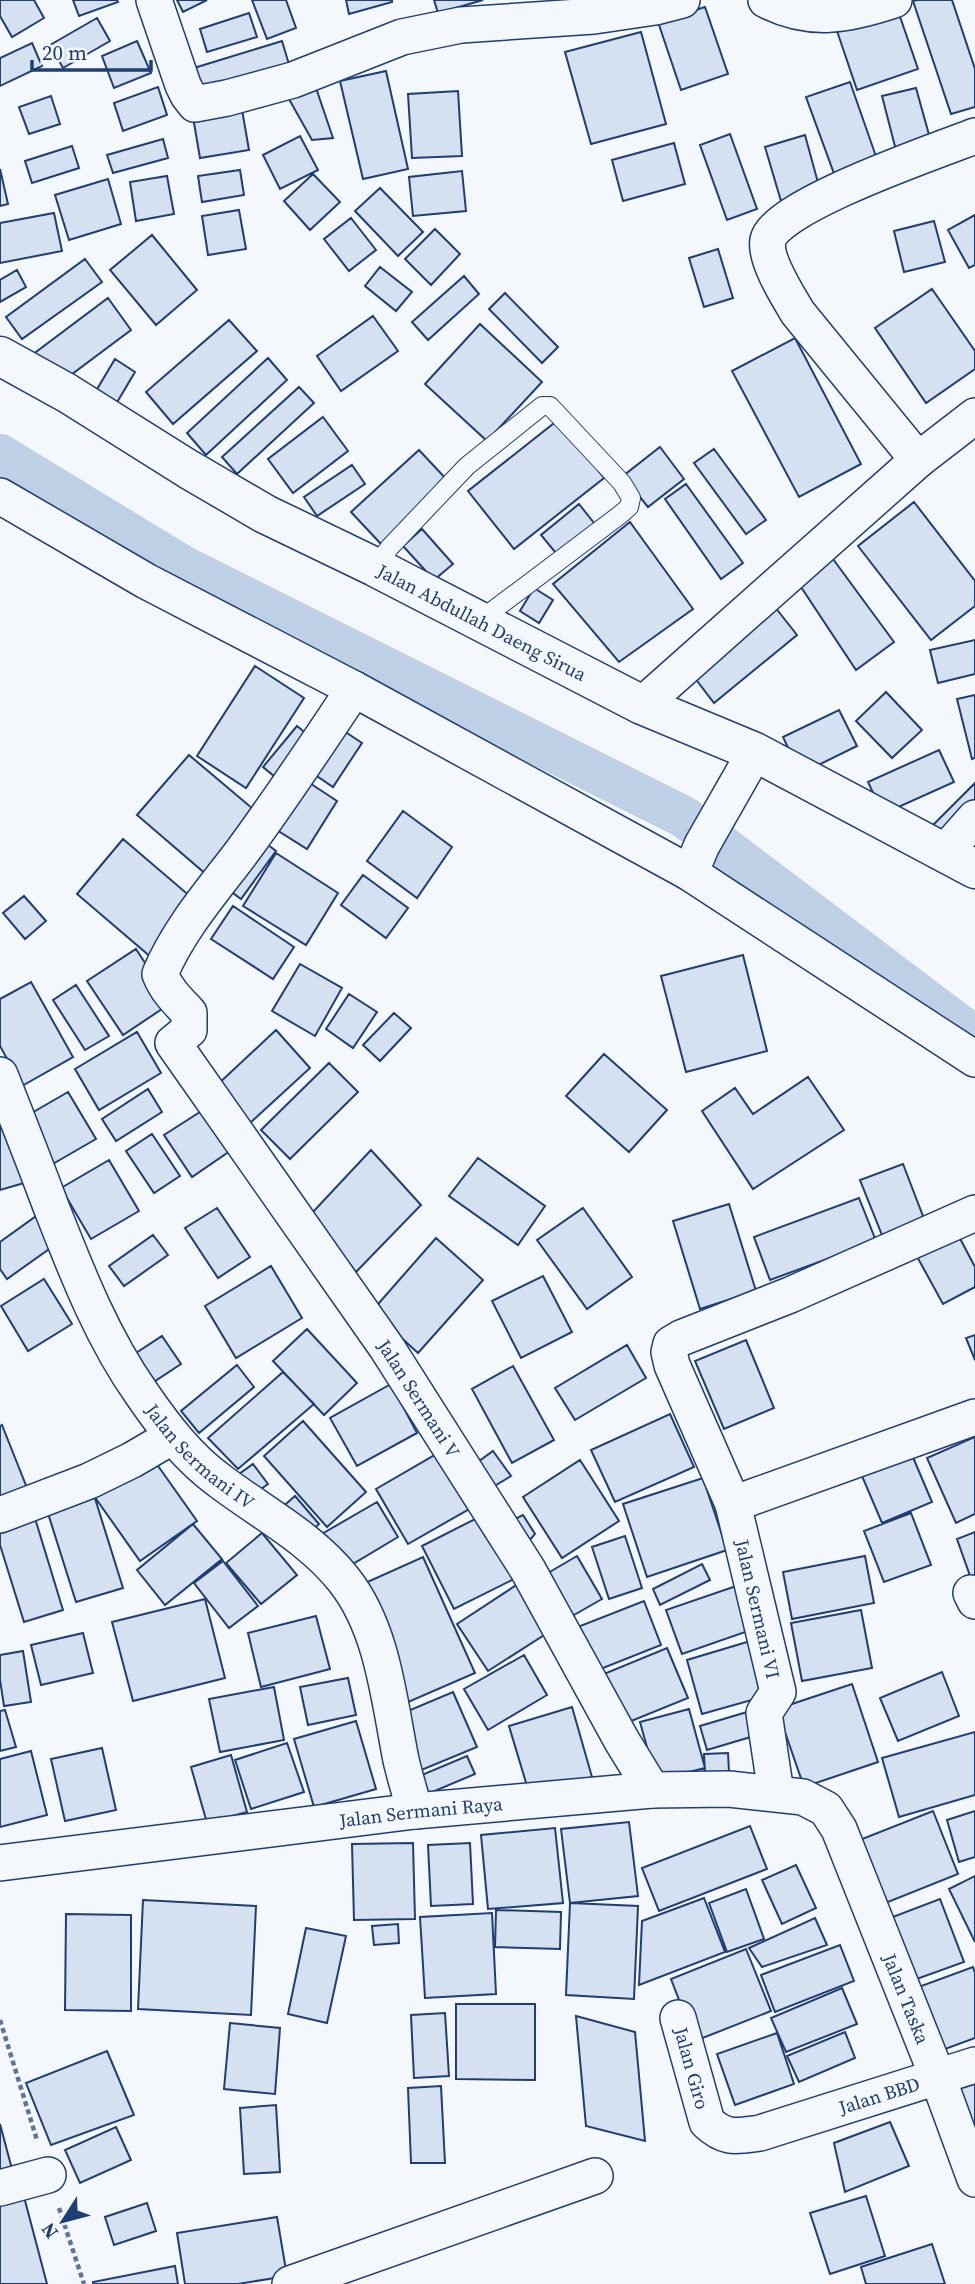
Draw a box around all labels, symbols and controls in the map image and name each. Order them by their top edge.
scale bar [32,28,150,72]
text: 20 m [42,38,87,67]
street label: Jalan Abdullah Daeng Sirua [372,557,591,687]
street label: Jalan Sermani V [371,1333,466,1463]
street label: Jalan Sermani IV [139,1398,260,1515]
street label: Jalan Sermani VI [729,1536,787,1681]
street label: Jalan Sermani Raya [337,1790,504,1834]
street label: Jalan Taska [876,1949,936,2048]
street label: Jalan Giro [668,2023,716,2112]
street label: Jalan BBD [834,2070,923,2121]
north arrow [28,2186,98,2256]
text: N [35,2218,64,2244]

